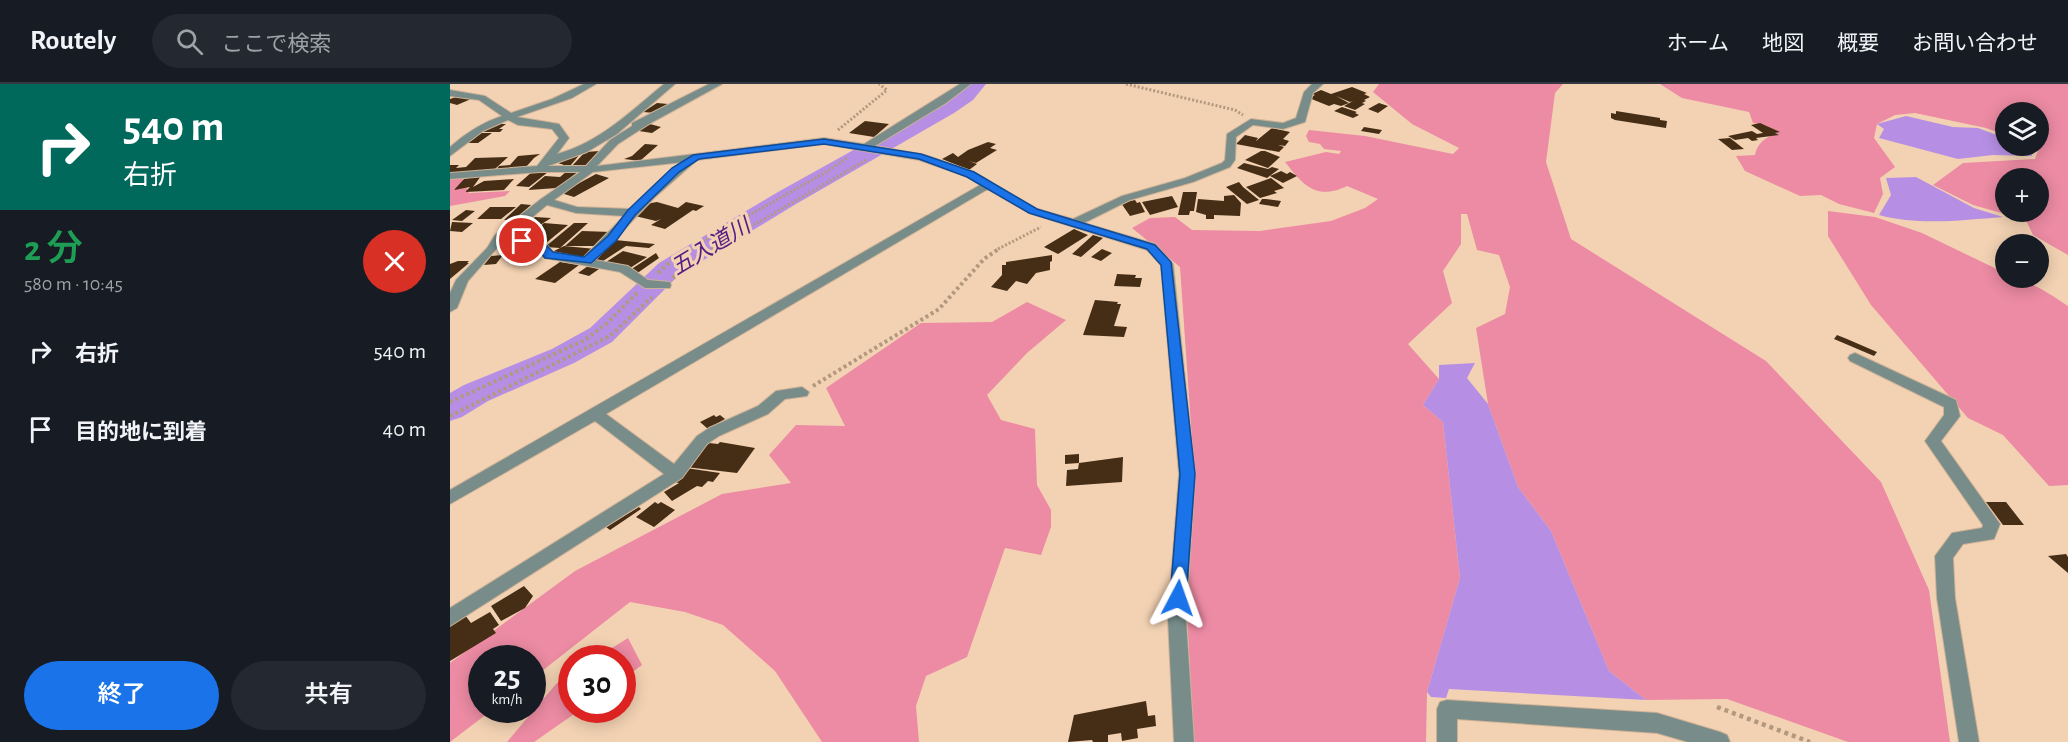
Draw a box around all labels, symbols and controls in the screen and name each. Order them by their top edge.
search box [152,14,572,68]
icon: search [173,25,206,58]
text: Routely [30,27,116,55]
text: ここで検索 [221,33,331,55]
text: ホーム [1667,33,1729,54]
text: 地図 [1762,33,1804,54]
text: 概要 [1837,33,1879,54]
text: お問い合わせ [1912,33,2038,54]
map controls [1995,102,2049,288]
button: layers [1995,102,2049,156]
text: 540 m [123,106,224,148]
icon: right [24,108,102,186]
text: 右折 [123,162,177,189]
button: + [1995,168,2049,222]
water label: 五入道川 [667,213,756,279]
pin [496,215,547,266]
icon: arrive [505,224,538,257]
button: close [363,230,426,293]
text: 2 分 [24,231,82,267]
button: − [1995,234,2049,288]
text: 580 m · 10:45 [24,274,123,294]
icon: right [24,335,57,368]
text: 540 m [373,340,426,362]
text: 右折 [75,343,119,365]
icon: arrive [24,413,57,446]
text: 40 m [383,418,426,440]
text: 目的地に到着 [75,421,207,443]
position arrow [1146,566,1210,630]
speed limit sign: 30 [558,645,636,723]
button: 終了 [24,661,219,730]
button: 共有 [231,661,426,730]
text: 25 [493,662,521,692]
text: km/h [492,692,522,707]

